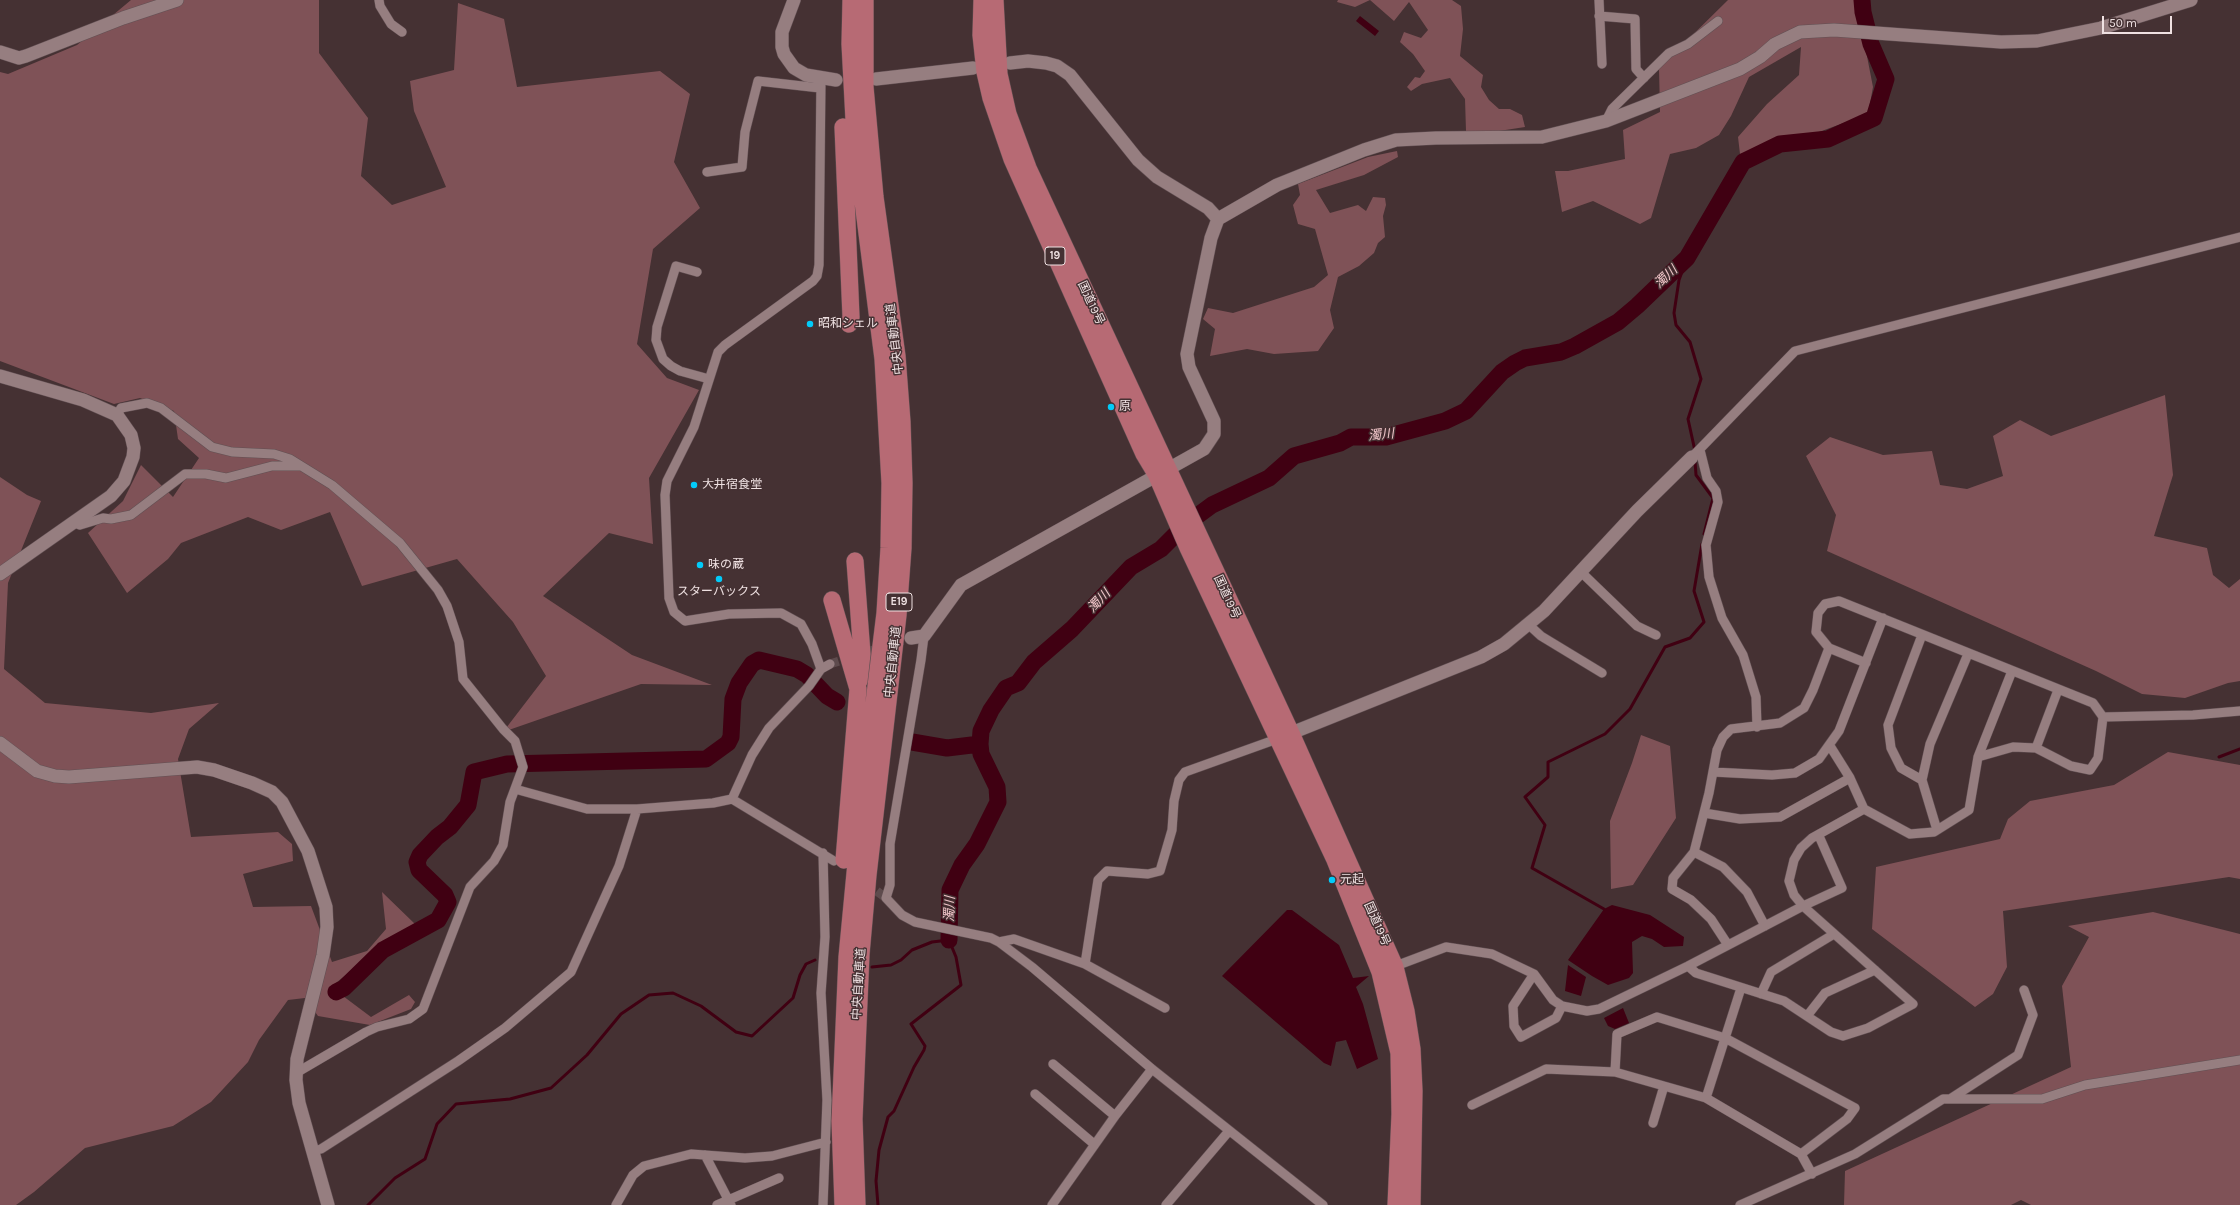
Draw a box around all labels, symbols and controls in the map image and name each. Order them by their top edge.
scale bar [2104,8,2174,34]
text: 50 m [2109,16,2137,30]
road number: 19 [1045,247,1065,265]
water label: 濁川 [1651,262,1681,292]
street label: 国道19号 [1075,279,1107,327]
street label: 中央自動車道 [883,302,907,376]
place label: 昭和シェル [818,317,878,331]
marker: 昭和シェル [805,319,815,329]
place label: 原 [1119,400,1131,414]
marker: 原 [1106,402,1116,412]
water label: 濁川 [1367,426,1395,444]
place label: 大井宿食堂 [702,478,762,492]
marker: 大井宿食堂 [689,480,699,490]
place label: 味の蔵 [708,558,744,572]
marker: 味の蔵 [695,560,705,570]
street label: 国道19号 [1211,573,1243,621]
marker: スターバックス [714,574,724,584]
place label: スターバックス [677,585,761,599]
water label: 濁川 [1084,586,1114,616]
road number: E19 [886,593,912,611]
street label: 中央自動車道 [882,625,904,699]
place label: 元起 [1340,873,1364,887]
marker: 元起 [1327,875,1337,885]
water label: 濁川 [942,896,958,922]
street label: 国道19号 [1361,900,1393,948]
street label: 中央自動車道 [849,948,869,1020]

